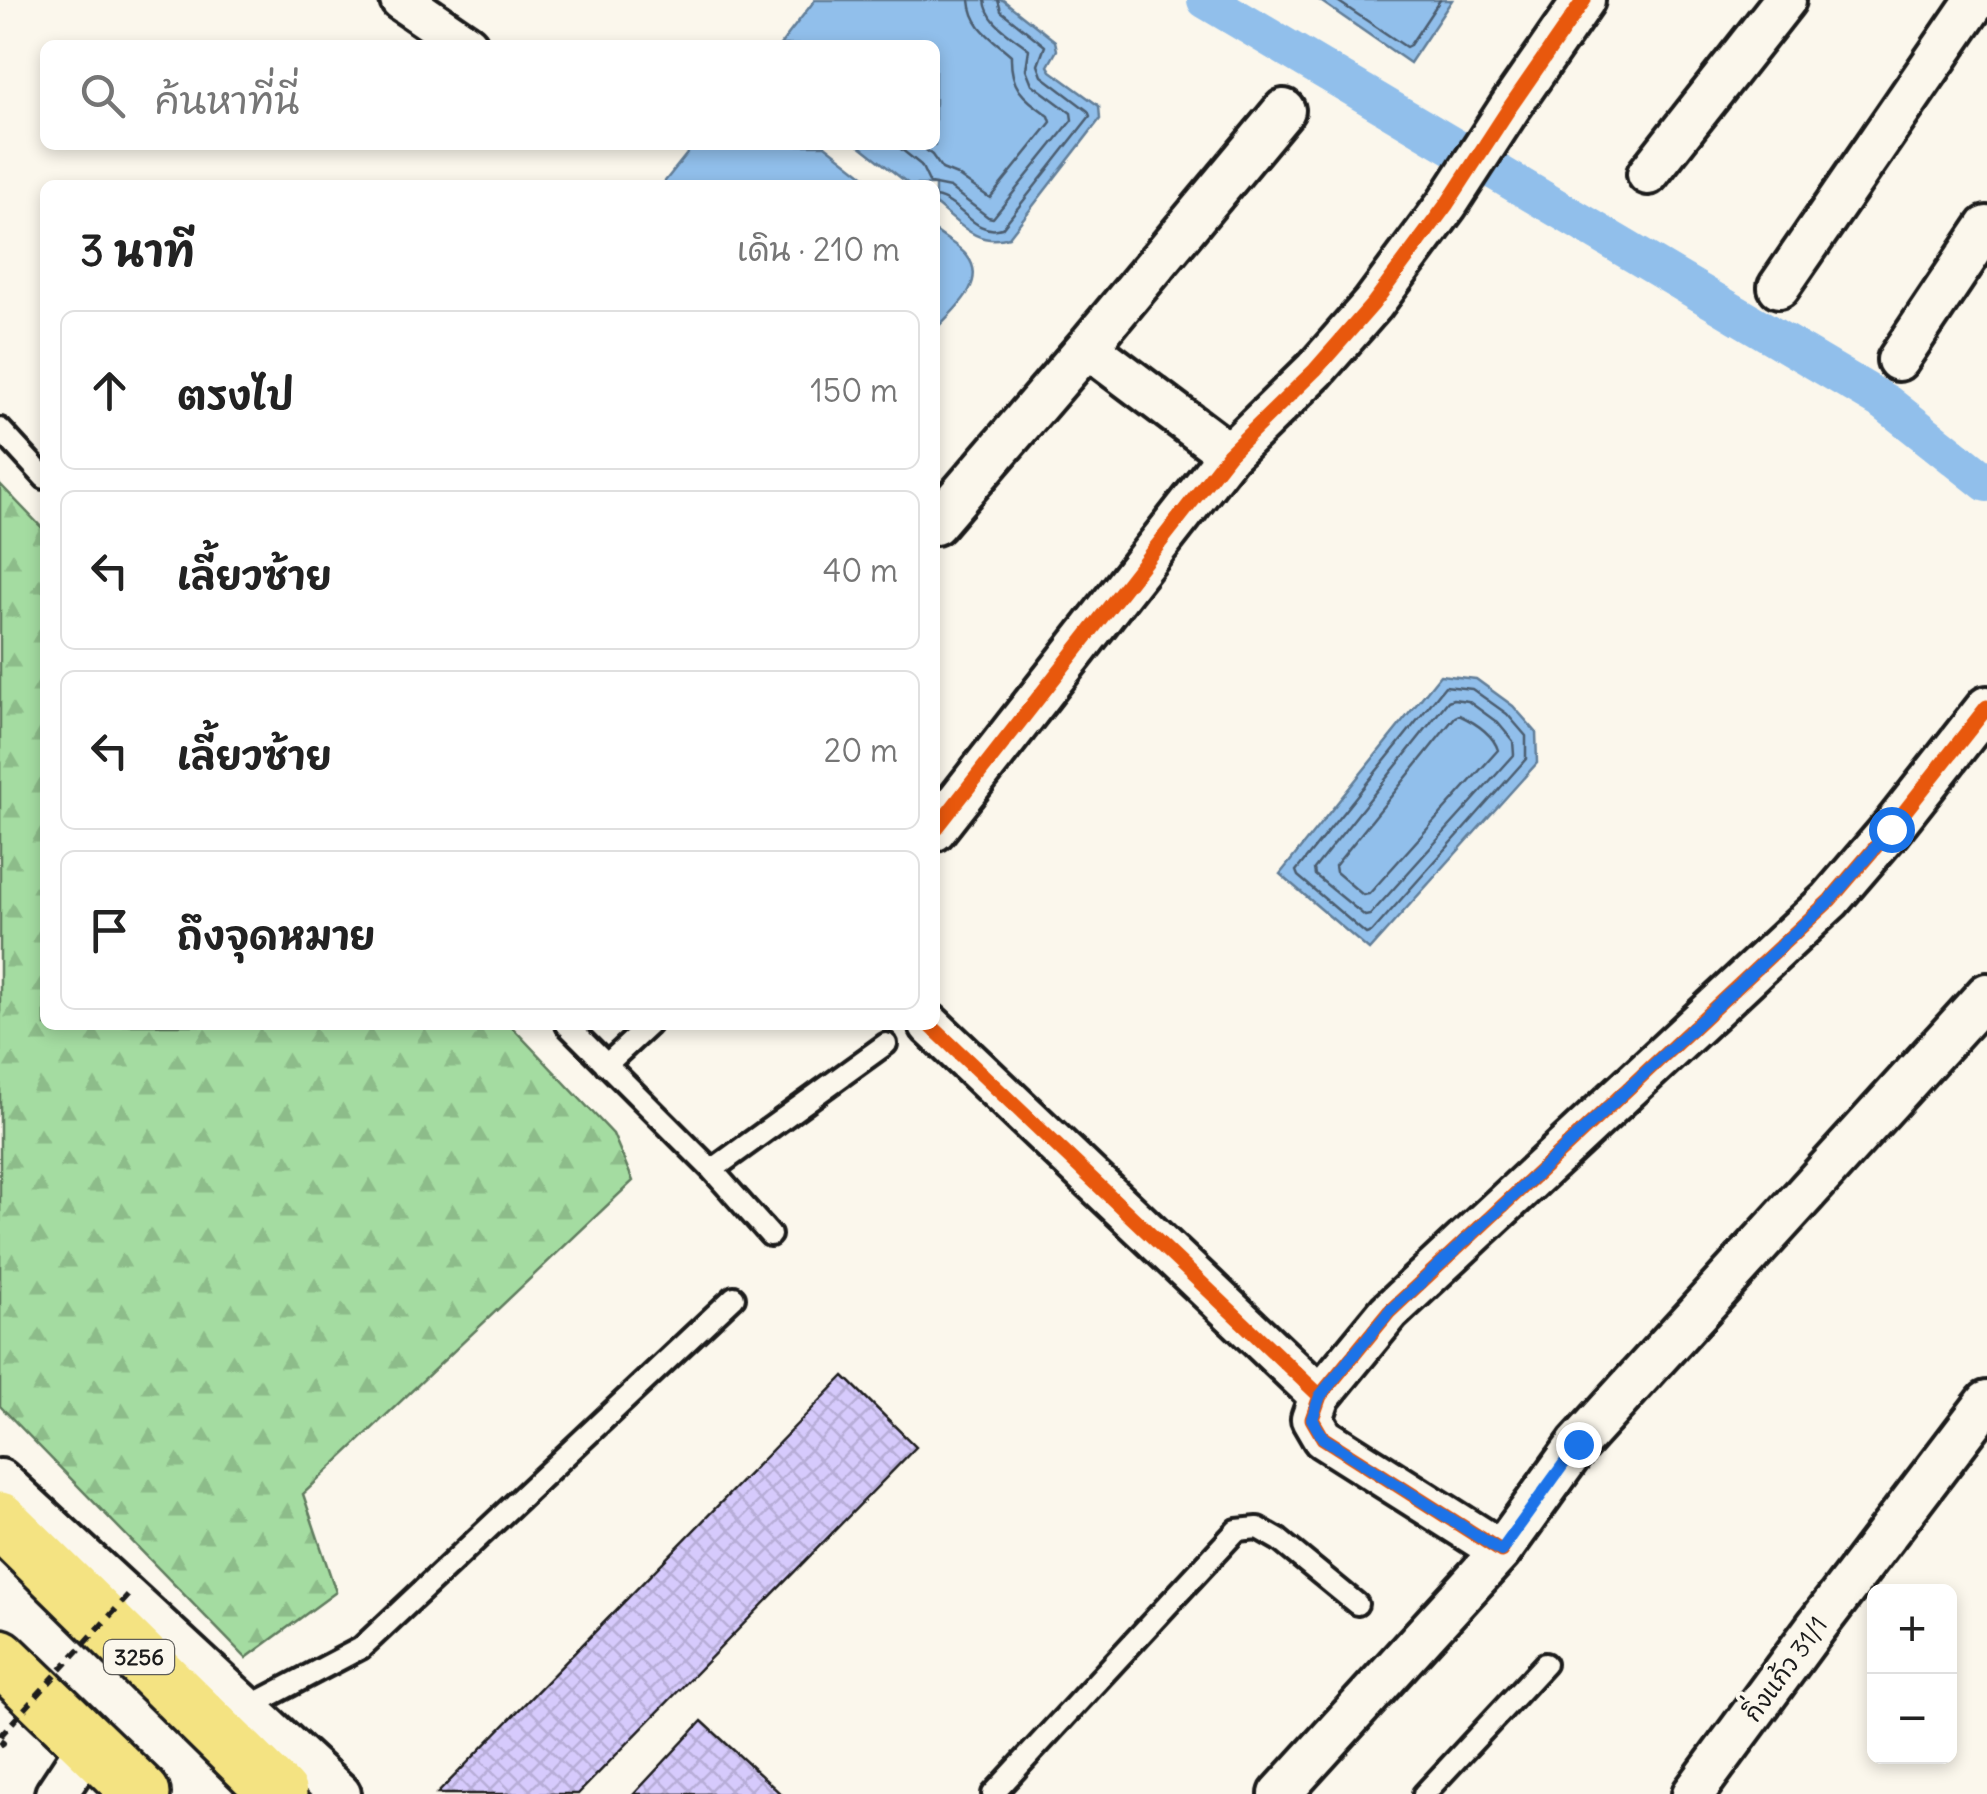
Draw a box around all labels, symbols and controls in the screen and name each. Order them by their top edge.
search box [40,40,940,150]
icon: search [75,68,130,123]
text: ค้นหาที่นี่ [155,77,299,124]
text: 3 นาที [80,225,195,277]
text: เดิน · 210 m [737,229,900,270]
icon: ahead [82,363,137,418]
text: 150 m [810,370,898,411]
text: ตรงไป [177,372,294,419]
icon: left [82,543,137,598]
text: 40 m [823,550,898,591]
text: เลี้ยวซ้าย [177,552,332,599]
icon: left [82,723,137,778]
text: 20 m [824,730,898,771]
text: เลี้ยวซ้าย [177,732,332,779]
route start [1869,807,1915,853]
icon: arrive [82,903,137,958]
text: ถึงจุดหมาย [177,912,375,959]
route end [1556,1422,1602,1468]
map controls [1867,1584,1957,1764]
button: + [1867,1584,1957,1674]
street label: กิ่งแก้ว 31/1 [1731,1606,1834,1728]
road number: 3256 [104,1640,174,1674]
button: − [1867,1674,1957,1764]

